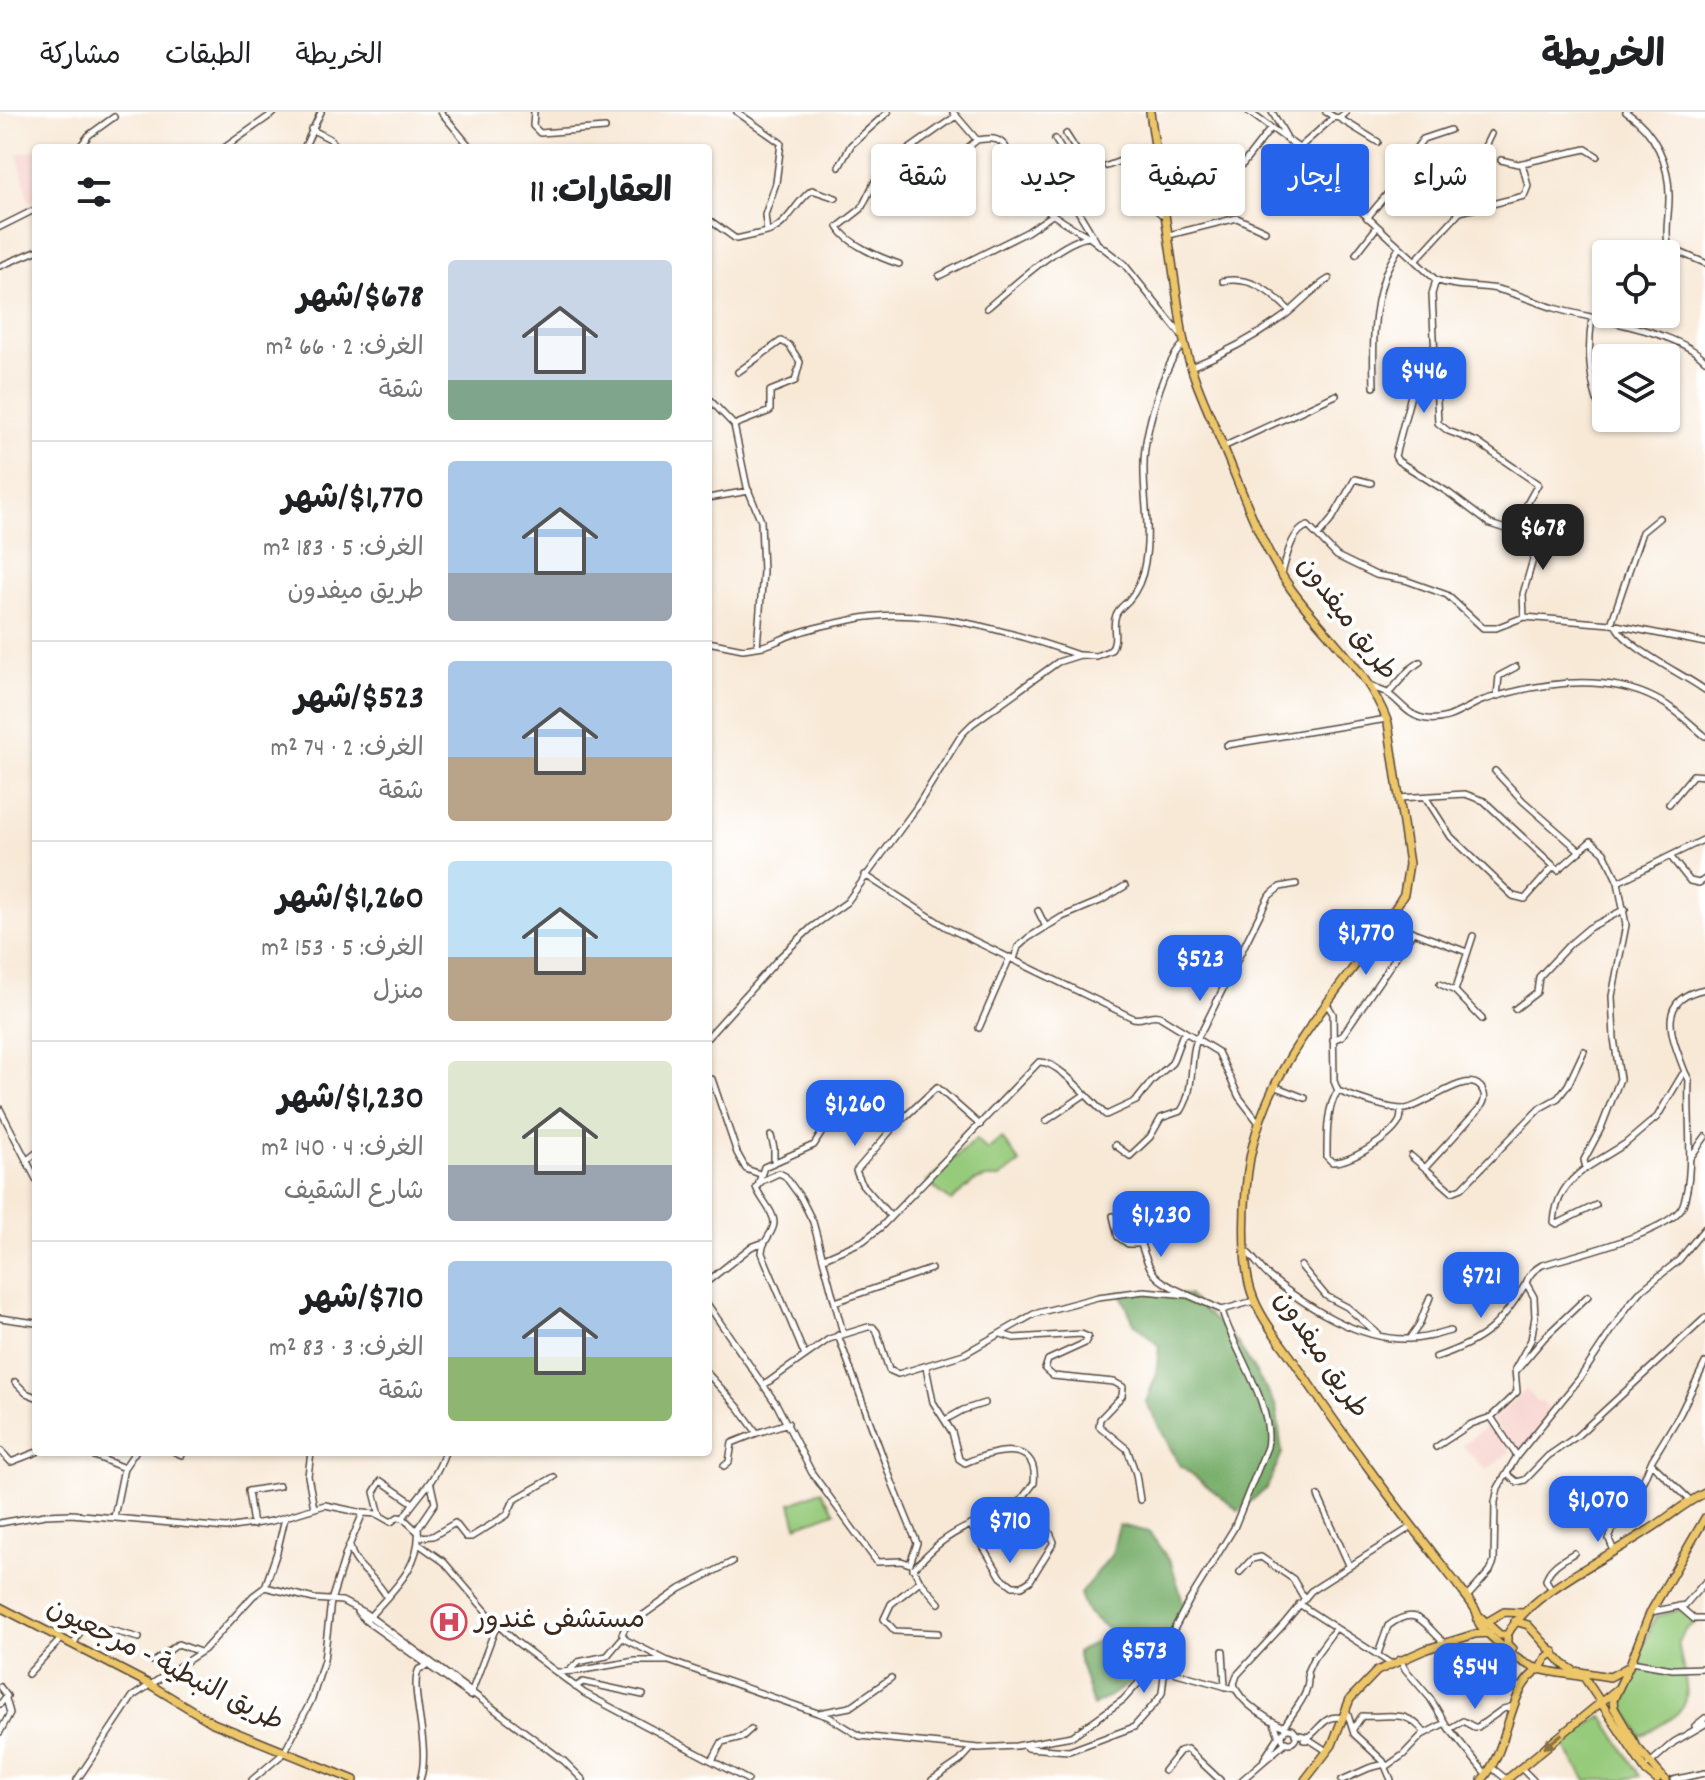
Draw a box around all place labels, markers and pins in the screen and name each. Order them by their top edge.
pin: $446 [1377,347,1471,415]
pin: $678 [1496,504,1590,572]
pin: $1,770 [1301,909,1431,977]
pin: $523 [1153,935,1247,1003]
pin: $1,260 [790,1080,920,1148]
pin: $1,230 [1096,1191,1226,1259]
pin: $721 [1434,1252,1528,1320]
pin: $1,070 [1533,1476,1663,1544]
pin: $710 [963,1497,1057,1565]
place label: مستشفى غندور [473,1602,645,1642]
hospital icon: مستشفى غندور [430,1603,468,1641]
pin: $573 [1097,1627,1191,1695]
pin: $544 [1428,1643,1522,1711]

